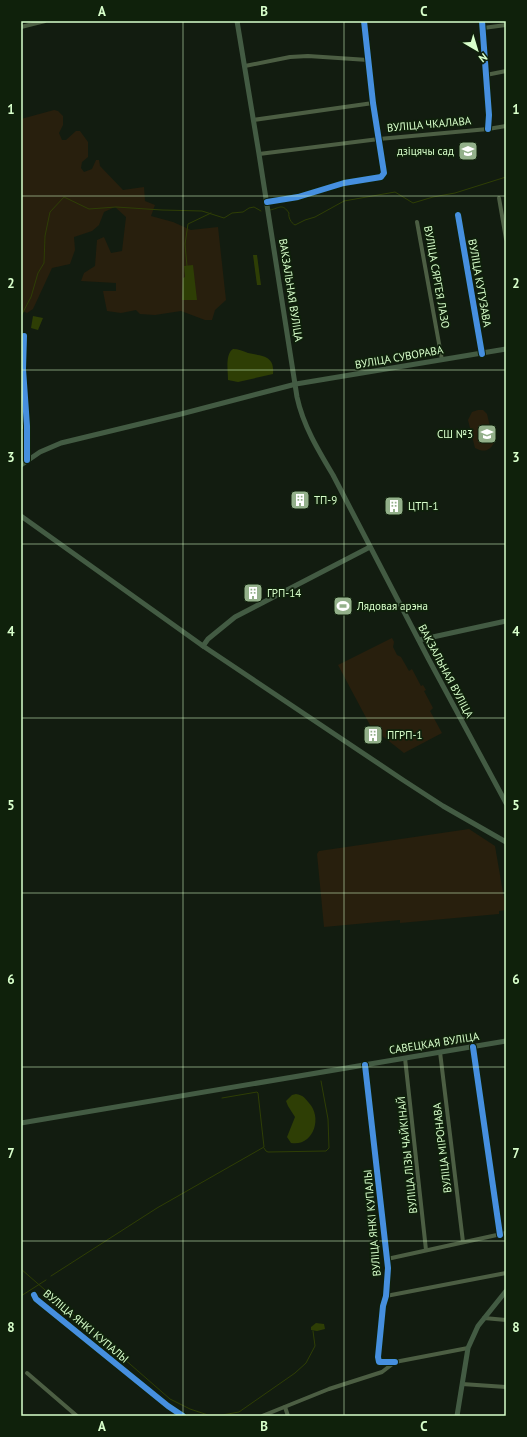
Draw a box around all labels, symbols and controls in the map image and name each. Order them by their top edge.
text: A [98,3,106,20]
text: B [260,3,268,20]
text: C [420,3,428,20]
north arrow [457,30,497,70]
text: N [476,50,490,66]
text: 1 [7,101,15,118]
text: 1 [512,101,520,118]
street label: ВУЛІЦА ЧКАЛАВА [386,113,472,135]
school or university icon: дзіцячы сад [457,140,479,162]
place label: дзіцячы сад [397,144,454,158]
street label: ВУЛІЦА СЯРГЕЯ ЛАЗО [421,225,453,329]
street label: ВАКЗАЛЬНАЯ ВУЛІЦА [276,237,306,343]
street label: ВУЛІЦА КУТУЗАВА [465,238,495,329]
text: 2 [7,275,15,292]
text: 2 [512,275,520,292]
street label: ВУЛІЦА СУВОРАВА [354,342,445,372]
school or university icon: СШ №3 [476,423,498,445]
place label: СШ №3 [437,427,473,441]
text: 3 [7,449,15,466]
text: 3 [512,449,520,466]
building icon: ТП-9 [289,489,311,511]
place label: ТП-9 [314,493,337,507]
building icon: ЦТП-1 [383,495,405,517]
place label: ЦТП-1 [408,499,438,513]
building icon: ГРП-14 [242,582,264,604]
place label: ГРП-14 [267,586,301,600]
sports icon: Лядовая арэна [332,595,354,617]
place label: Лядовая арэна [356,599,428,613]
street label: ВАКЗАЛЬНАЯ ВУЛІЦА [415,622,477,721]
text: 4 [7,623,15,640]
text: 4 [512,623,520,640]
building icon: ПГРП-1 [362,724,384,746]
place label: ПГРП-1 [387,728,422,742]
text: 5 [7,797,15,814]
text: 5 [512,797,520,814]
text: 6 [7,971,15,988]
text: 6 [512,971,520,988]
street label: САВЕЦКАЯ ВУЛІЦА [388,1029,481,1057]
street label: ВУЛІЦА ЛІЗЫ ЧАЙКІНАЙ [394,1096,420,1214]
street label: ВУЛІЦА МІРОНАВА [429,1102,454,1194]
text: 7 [7,1145,15,1162]
text: 7 [512,1145,520,1162]
street label: ВУЛІЦА ЯНКІ КУПАЛЫ [360,1169,384,1277]
street label: ВУЛІЦА ЯНКІ КУПАЛЫ [41,1286,131,1366]
text: 8 [7,1319,15,1336]
text: 8 [512,1319,520,1336]
text: A [98,1418,106,1435]
text: B [260,1418,268,1435]
text: C [420,1418,428,1435]

